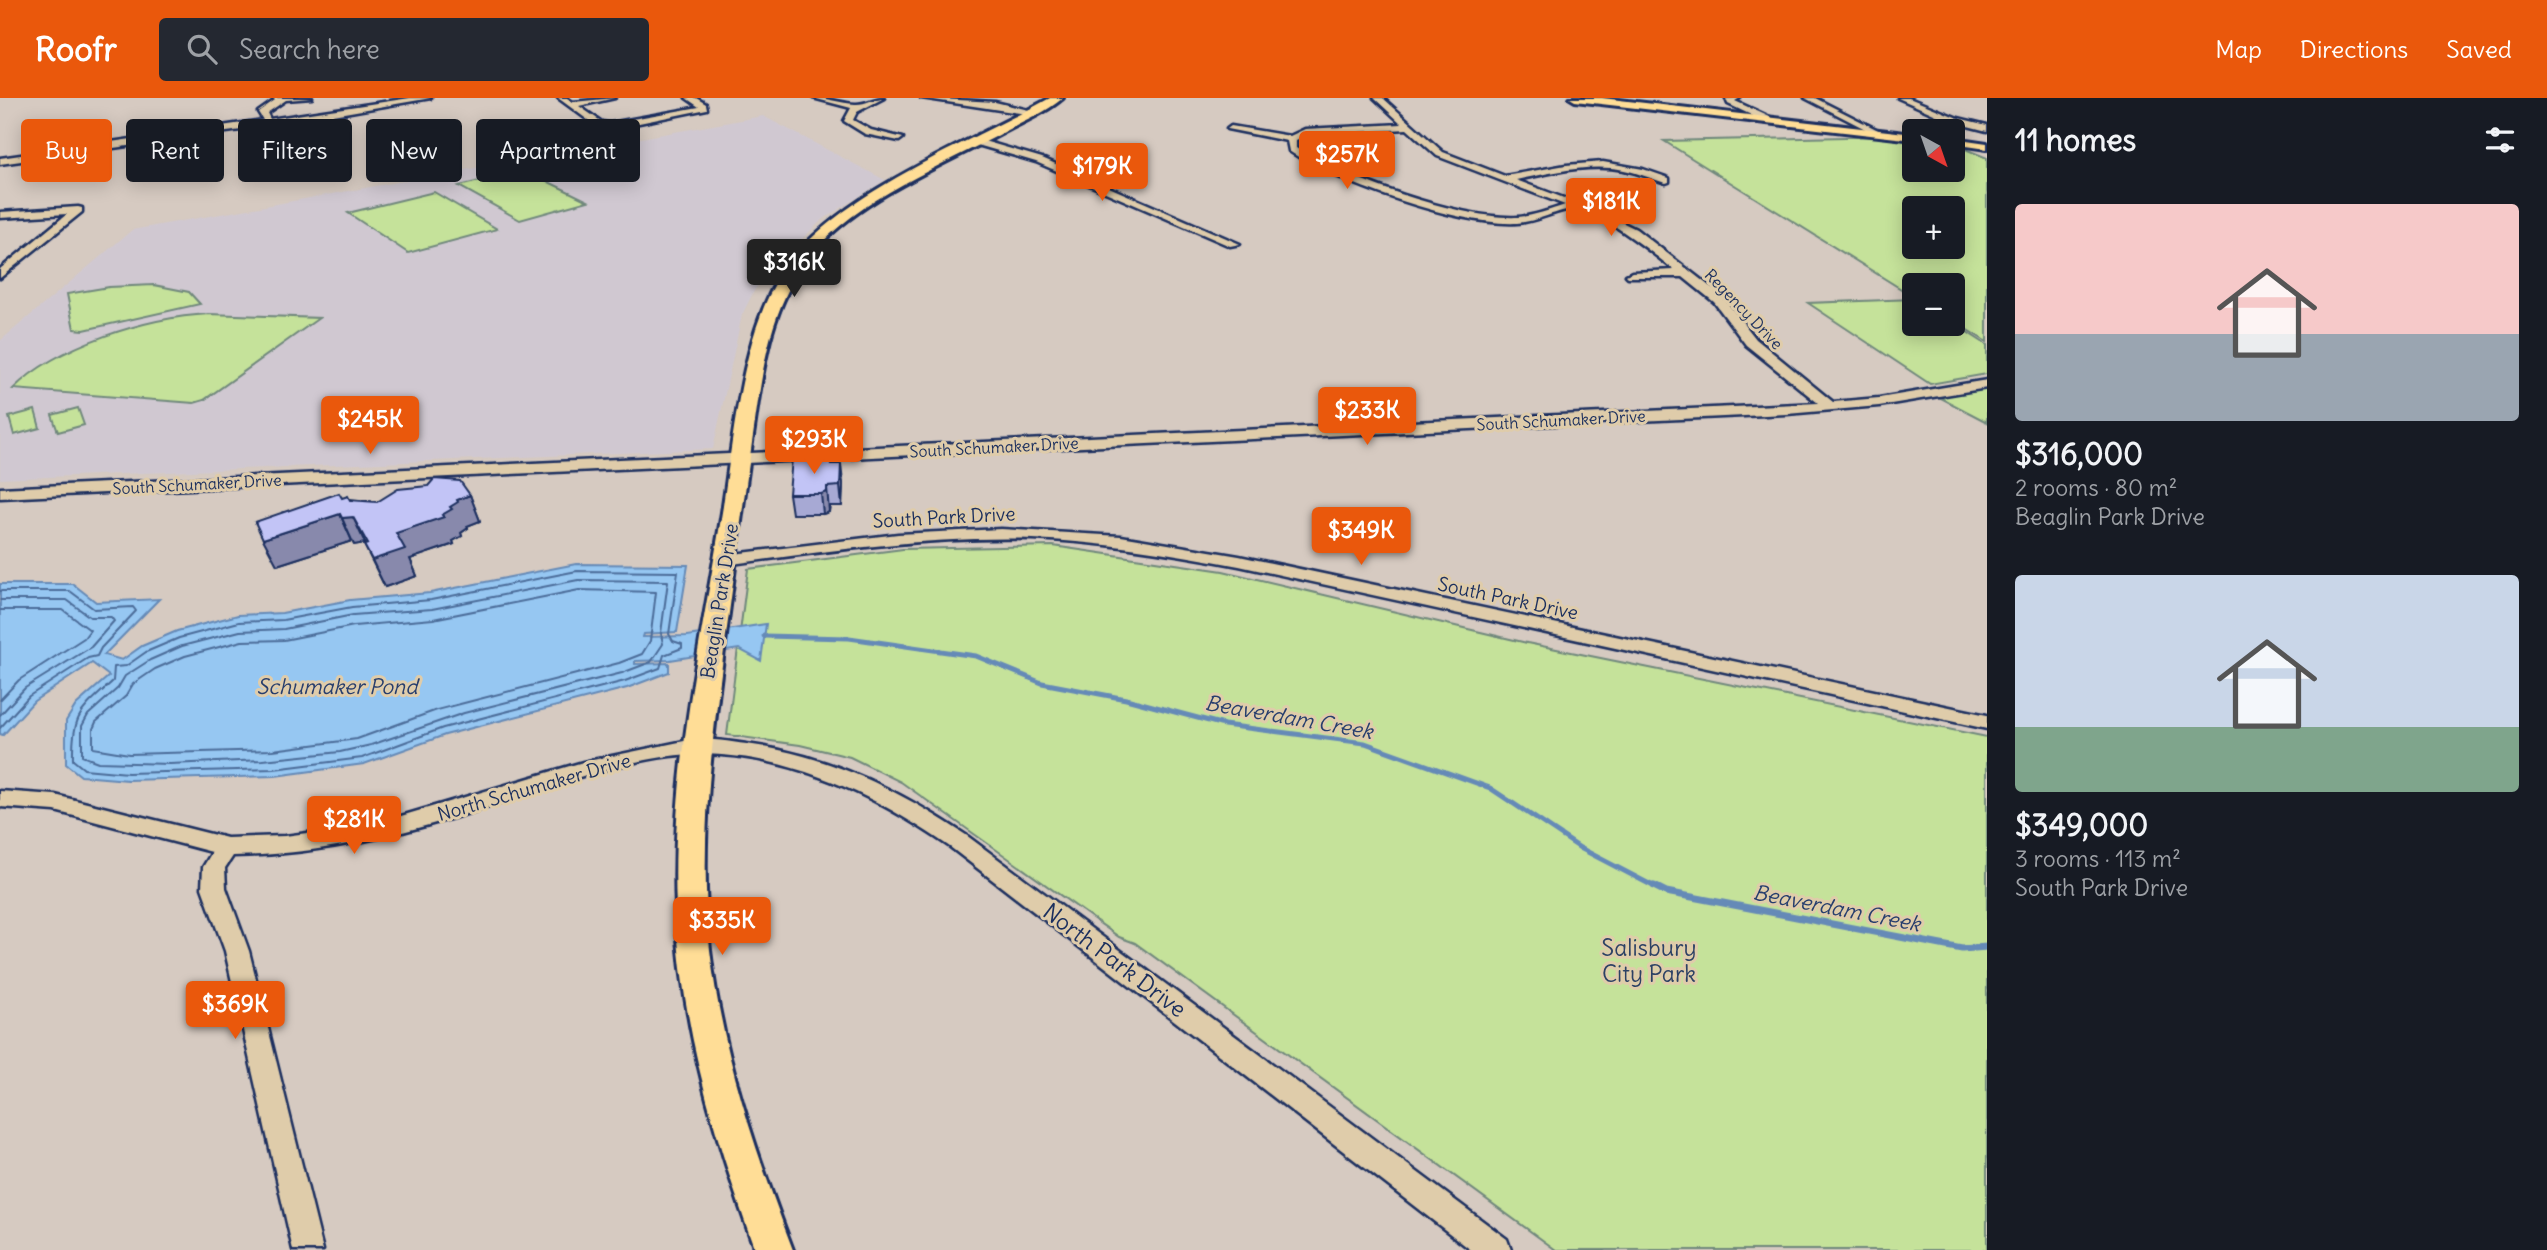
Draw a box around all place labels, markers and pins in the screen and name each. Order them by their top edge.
pin: $257K [1298,132,1396,191]
pin: $179K [1053,144,1151,203]
pin: $181K [1562,178,1660,238]
pin: $316K [745,240,843,299]
pin: $233K [1318,388,1416,447]
pin: $245K [321,396,419,456]
pin: $293K [765,416,863,476]
pin: $349K [1312,508,1410,567]
pin: $281K [305,796,403,856]
pin: $335K [673,898,771,957]
pin: $369K [186,982,284,1041]

